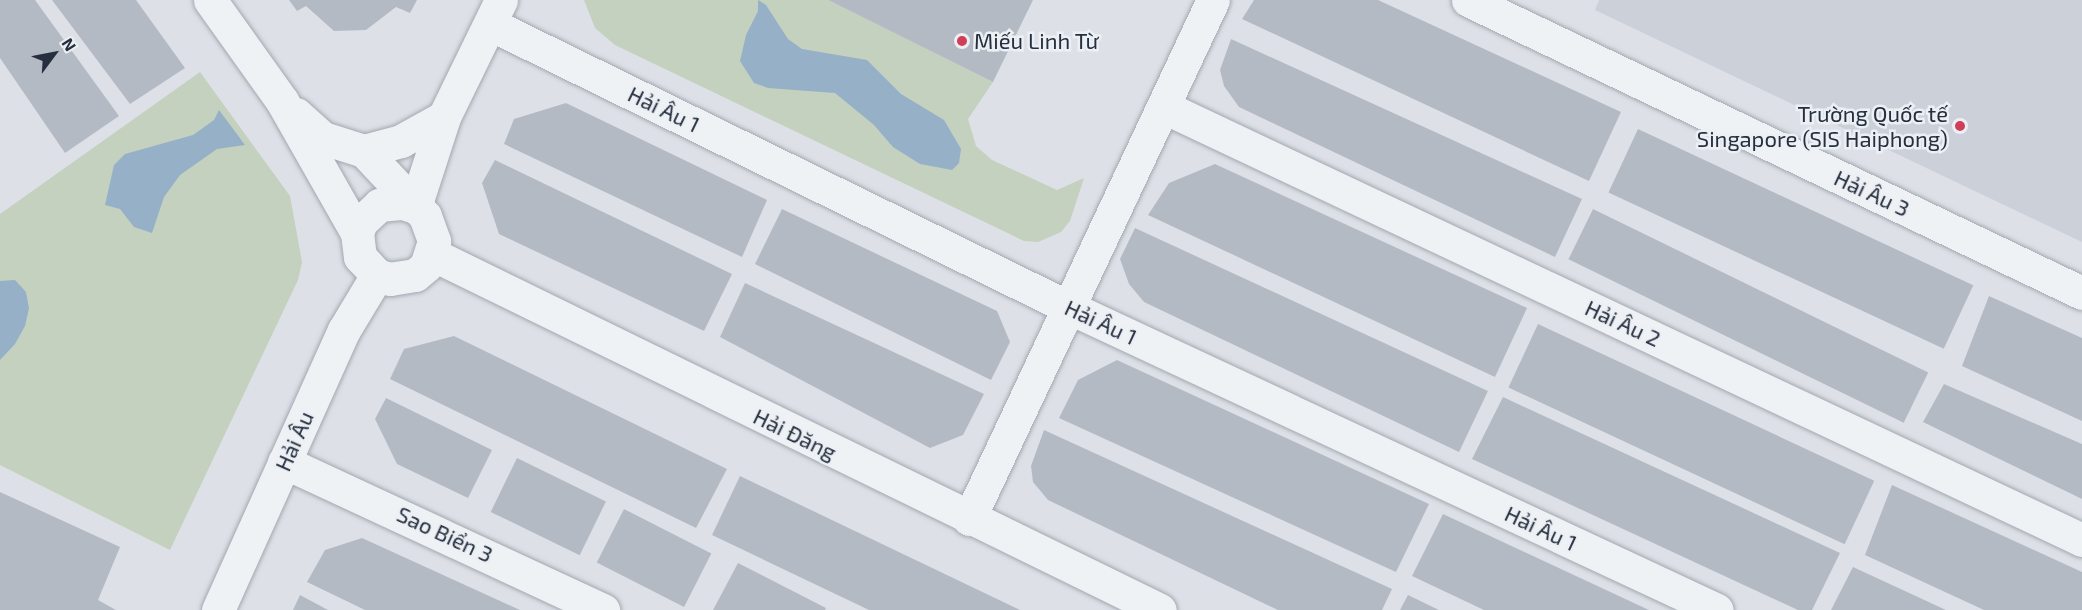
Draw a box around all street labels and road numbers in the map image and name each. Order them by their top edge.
street label: Hải Âu 1 [624,80,704,138]
street label: Hải Âu 3 [1830,164,1914,222]
street label: Hải Âu 1 [1061,294,1141,350]
street label: Hải Âu 2 [1581,294,1665,352]
street label: Hải Đăng [749,403,841,465]
street label: Hải Âu [269,407,319,475]
street label: Sao Biển 3 [393,500,497,568]
street label: Hải Âu 1 [1501,500,1581,556]

